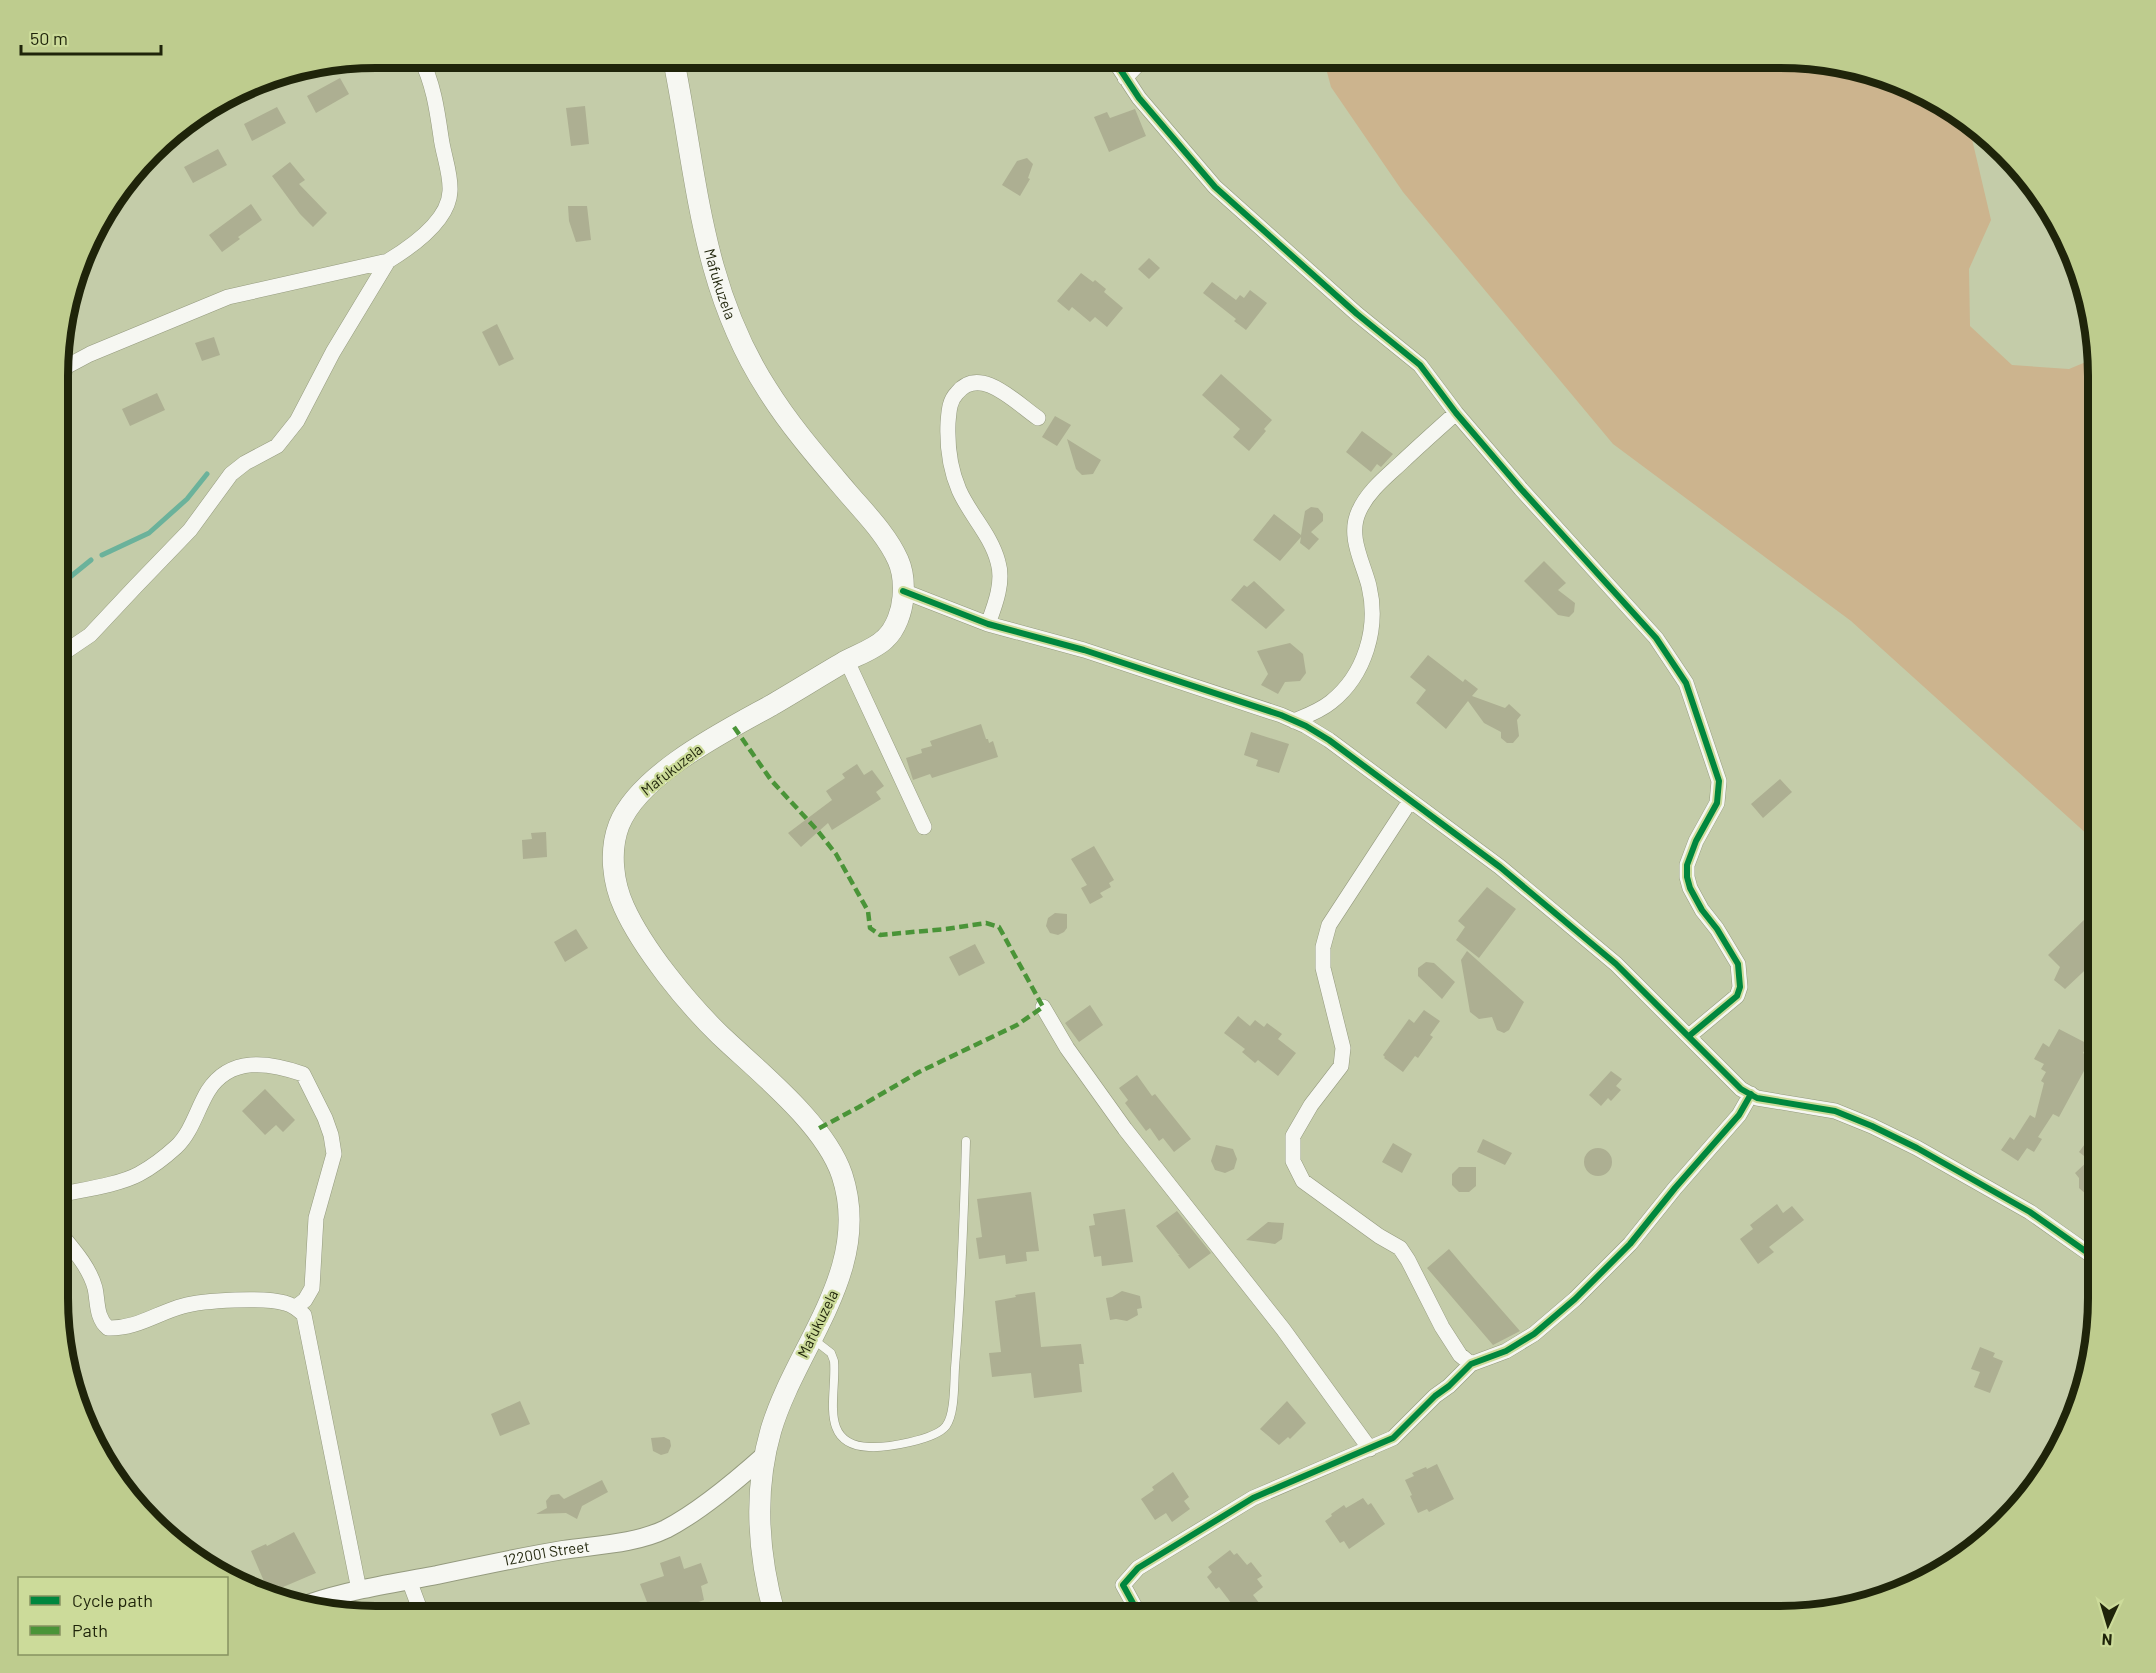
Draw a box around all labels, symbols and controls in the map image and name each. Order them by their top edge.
scale bar [21,18,160,56]
text: 50 m [30,27,68,49]
street label: Mafukuzela [701,247,740,322]
street label: Mafukuzela [637,740,706,799]
street label: Mafukuzela [793,1287,841,1360]
street label: 122001 Street [502,1537,590,1569]
legend [18,1577,228,1655]
text: Cycle path [72,1589,153,1611]
north arrow [2078,1595,2138,1655]
text: Path [72,1619,108,1641]
text: N [2101,1631,2113,1650]

